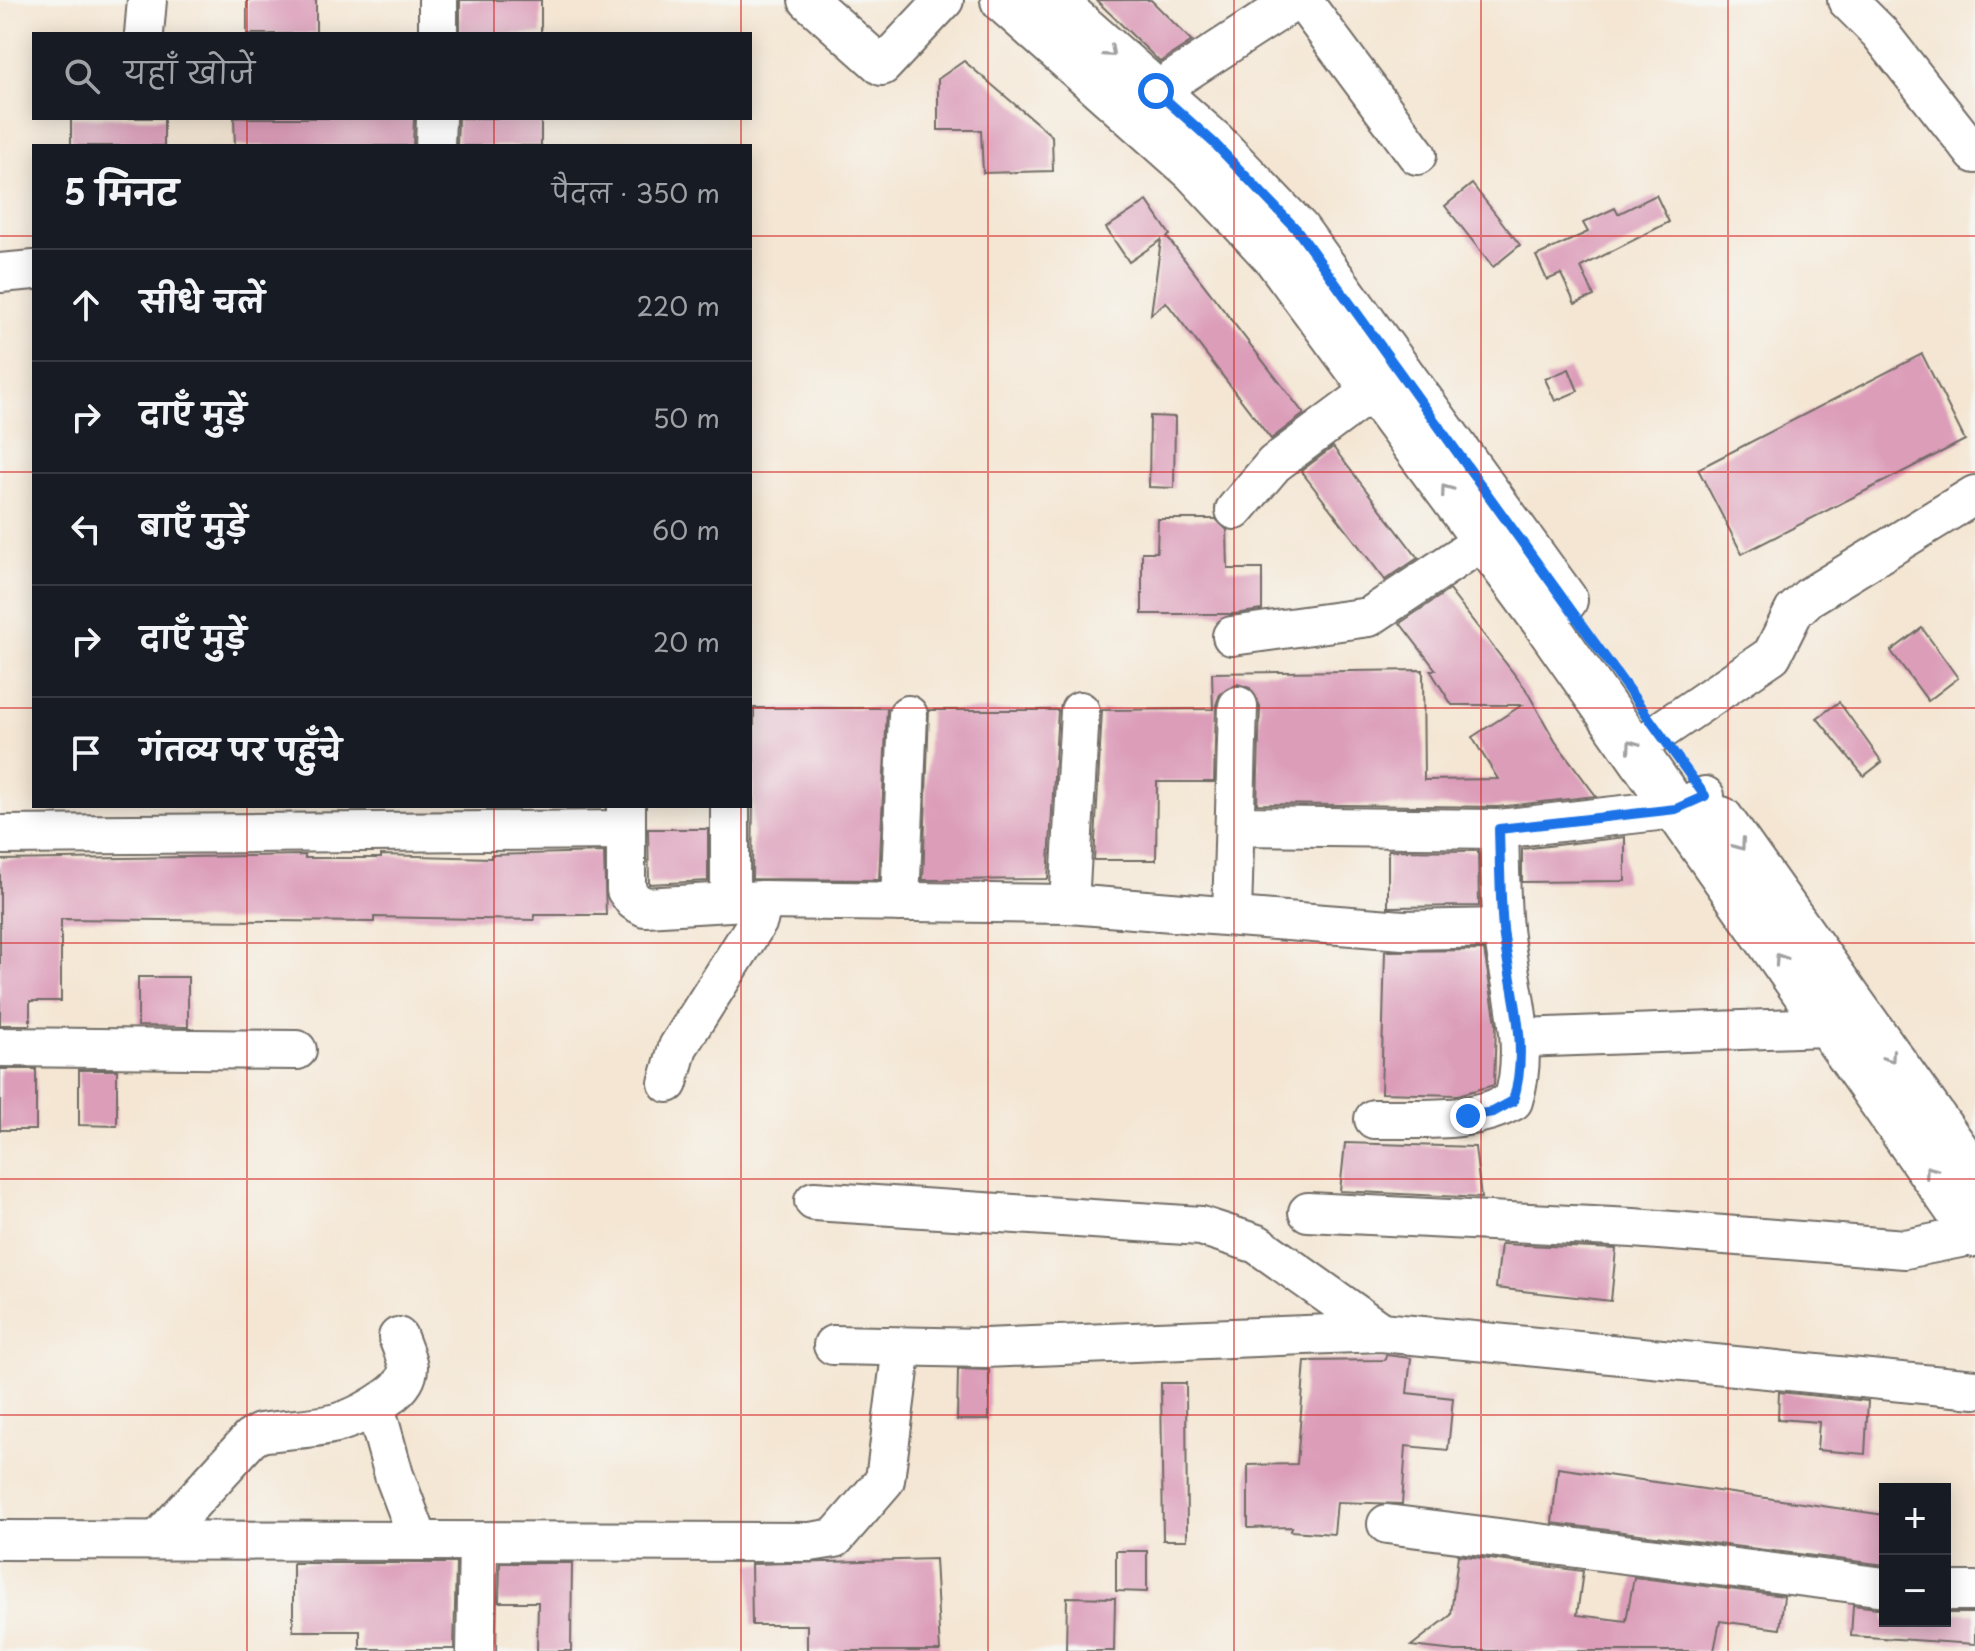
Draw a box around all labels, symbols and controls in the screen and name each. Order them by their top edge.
search box [32,32,752,120]
one-way arrow [1101,42,1116,56]
text: यहाँ खोजें [124,49,255,94]
icon: search [60,54,104,98]
route start [1138,73,1174,109]
text: 5 मिनट [64,165,179,217]
text: पैदल · 350 m [552,173,720,212]
text: सीधे चलें [140,278,265,323]
icon: ahead [64,283,108,327]
text: 220 m [636,286,720,325]
text: दाएँ मुड़ें [140,390,246,435]
icon: right [64,395,108,439]
text: 50 m [653,398,720,437]
one-way arrow [1441,484,1455,499]
text: बाएँ मुड़ें [140,502,247,547]
icon: left [64,507,108,551]
text: 60 m [652,510,720,549]
text: दाएँ मुड़ें [140,614,246,659]
icon: right [64,619,108,663]
text: 20 m [653,622,720,661]
text: गंतव्य पर पहुँचे [140,726,342,771]
icon: arrive [64,731,108,775]
one-way arrow [1627,740,1642,754]
one-way arrow [1730,836,1744,850]
one-way arrow [1775,953,1790,967]
one-way arrow [1880,1048,1895,1062]
route end [1450,1098,1486,1134]
one-way arrow [1925,1166,1939,1180]
map controls [1879,1483,1951,1627]
button: + [1879,1483,1951,1555]
button: − [1879,1555,1951,1627]

